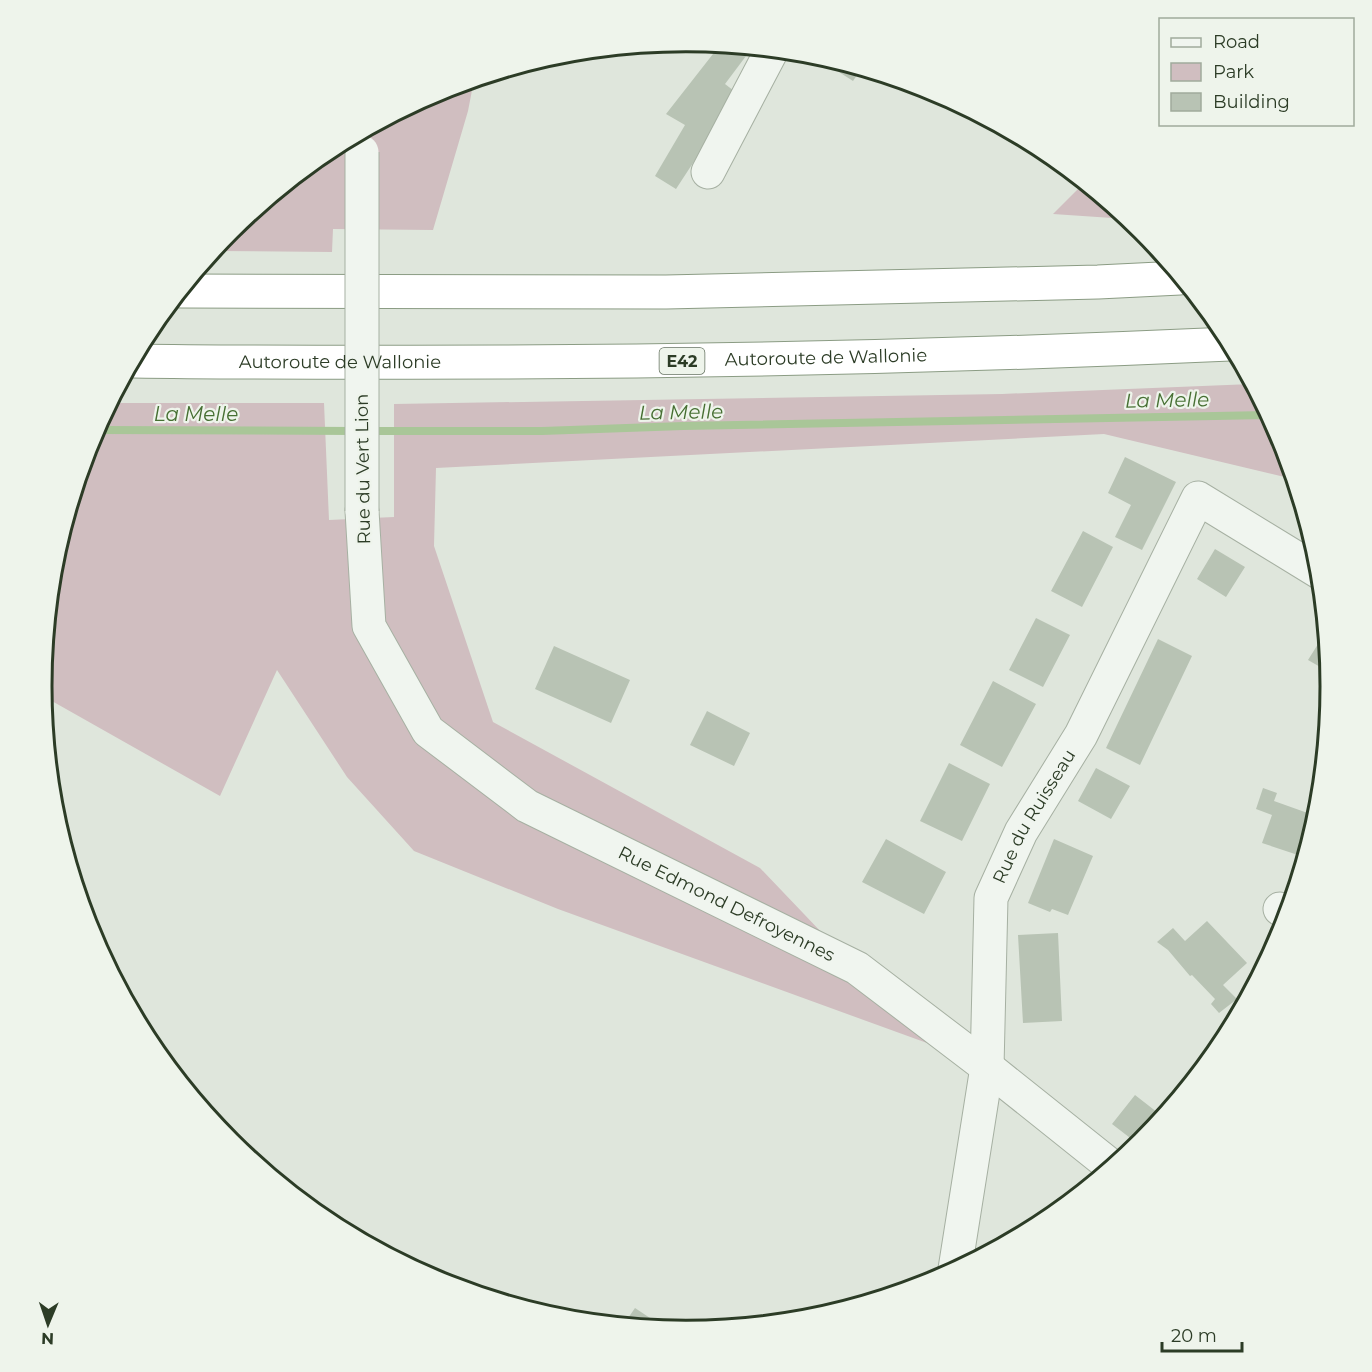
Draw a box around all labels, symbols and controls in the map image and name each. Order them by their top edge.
legend [1159,18,1354,126]
text: Road [1213,31,1260,53]
text: Park [1213,61,1254,83]
text: Building [1213,91,1290,113]
street label: Autoroute de Wallonie [725,344,928,371]
road number: E42 [660,348,704,374]
street label: Autoroute de Wallonie [239,351,441,373]
water label: La Melle [1125,387,1209,413]
street label: Rue du Vert Lion [351,394,375,544]
water label: La Melle [639,399,723,425]
water label: La Melle [154,402,238,426]
street label: Rue du Ruisseau [988,745,1080,887]
street label: Rue Edmond Defroyennes [614,841,839,966]
north arrow [18,1294,78,1354]
scale bar [1162,1315,1242,1353]
text: 20 m [1171,1325,1217,1347]
text: N [41,1329,54,1348]

